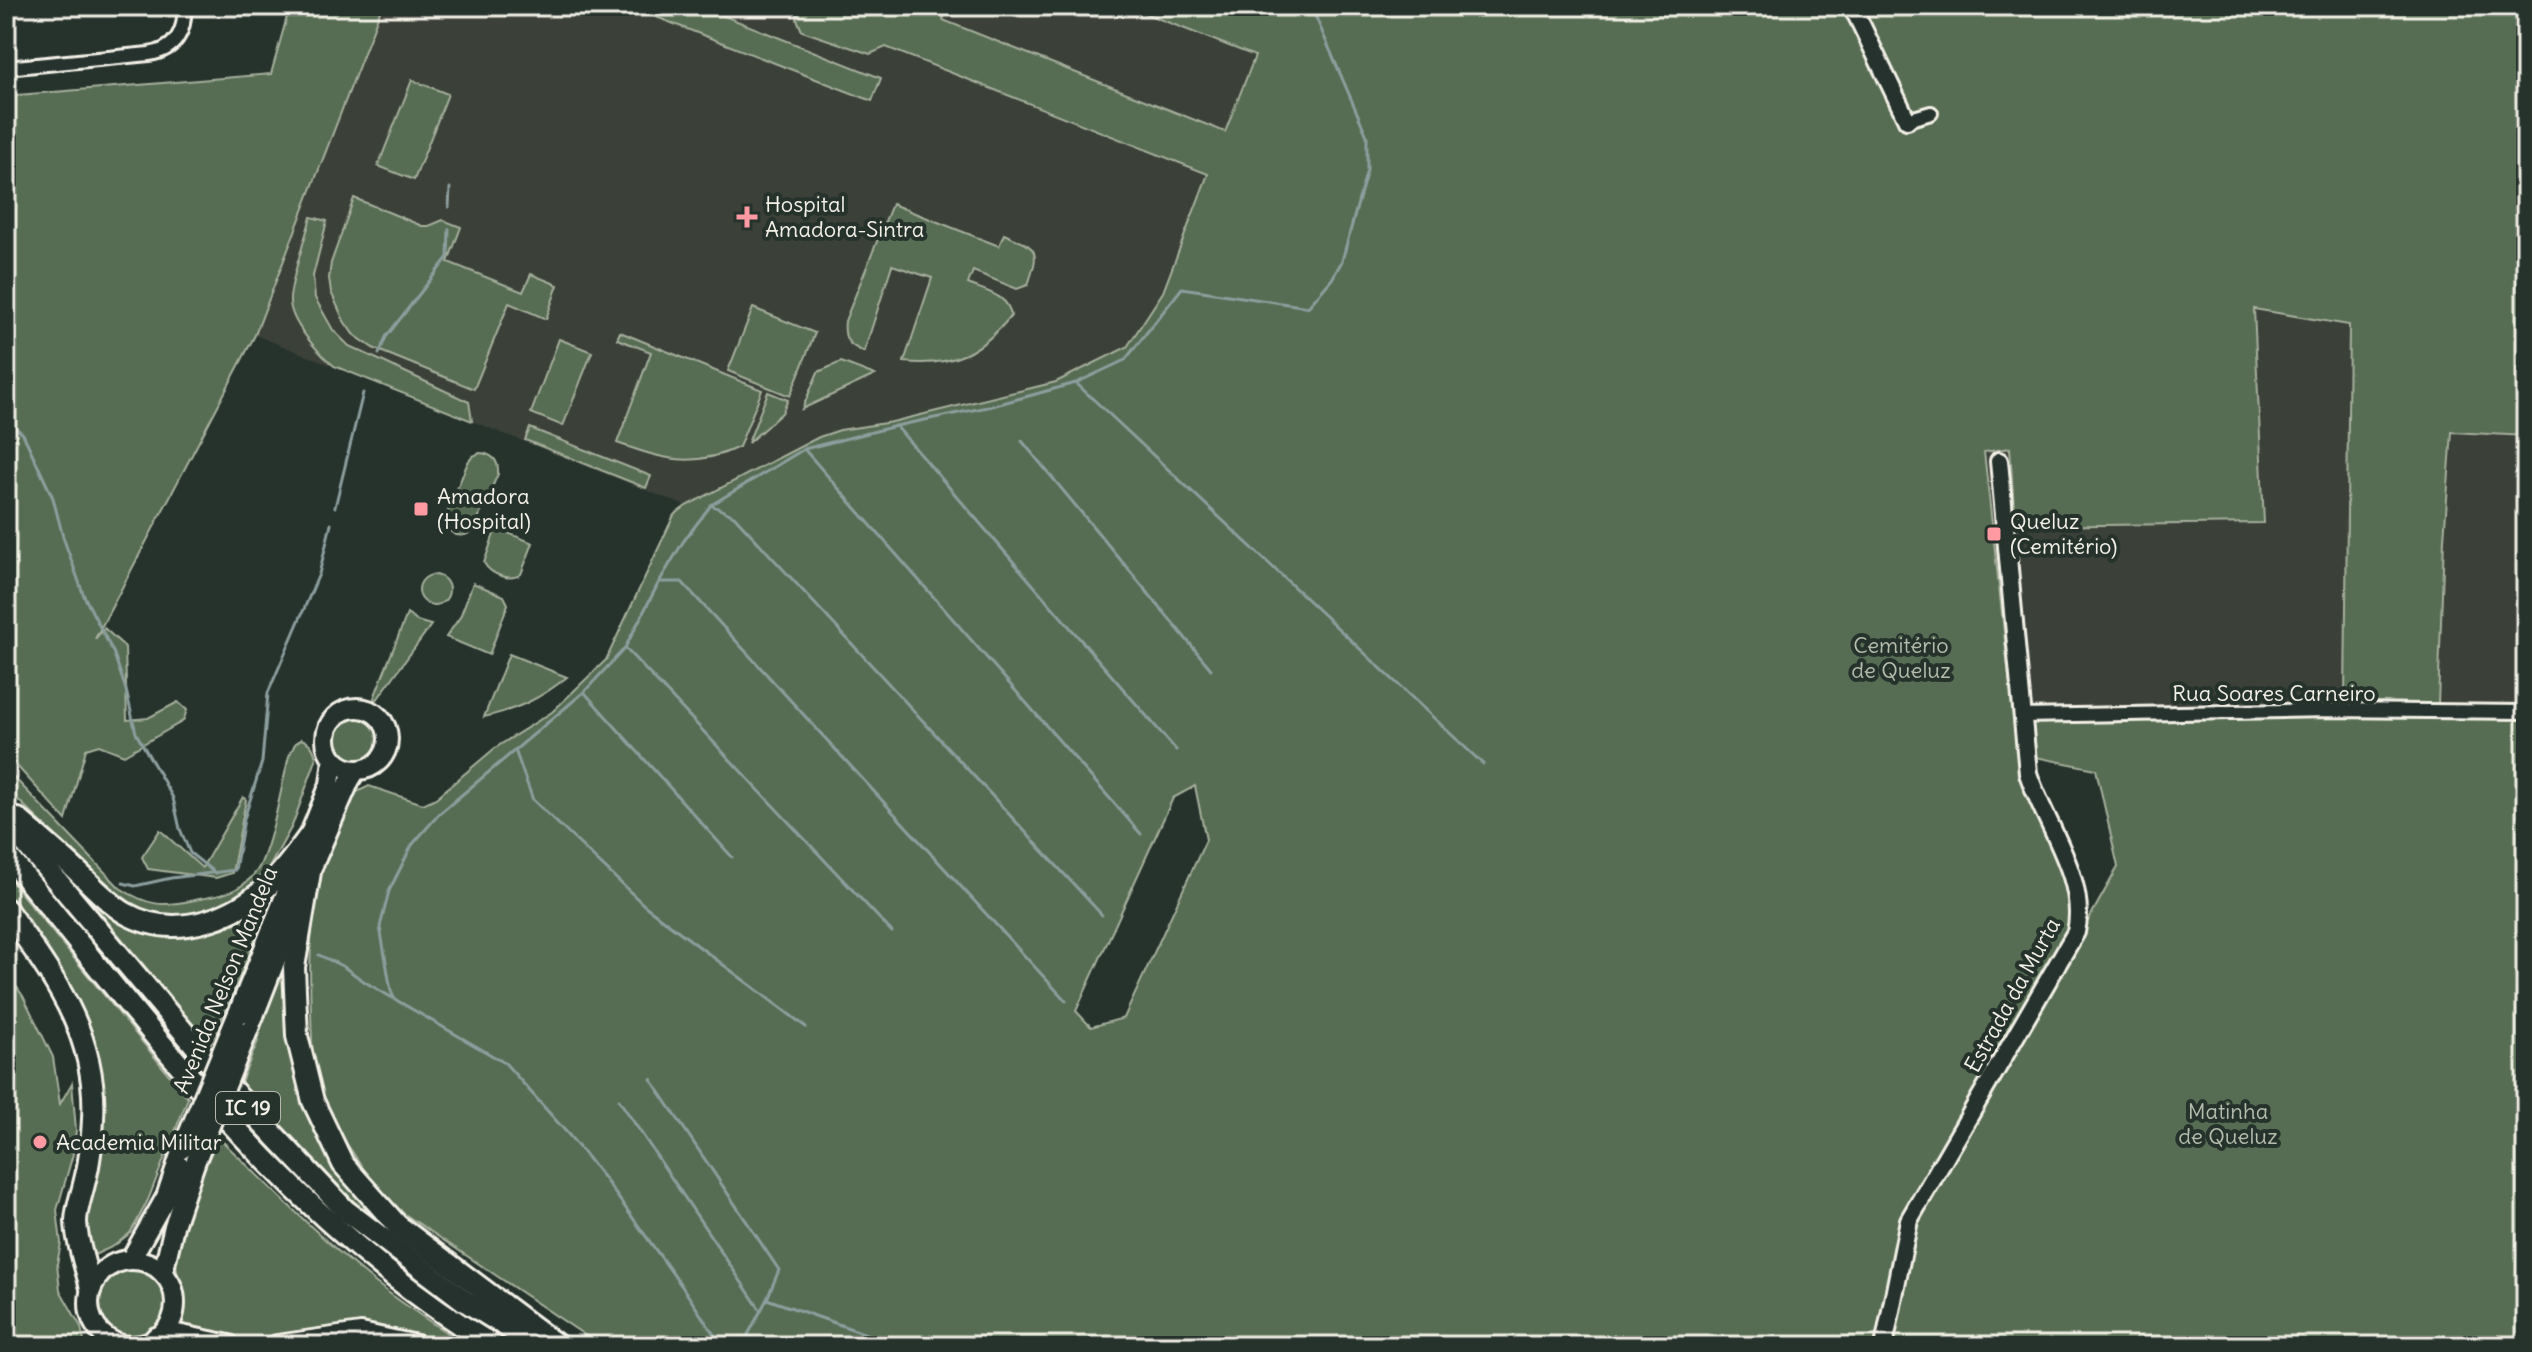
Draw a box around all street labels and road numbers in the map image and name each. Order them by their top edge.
street label: Rua Soares Carneiro [2172,679,2376,707]
street label: Avenida Nelson Mandela [167,862,283,1098]
street label: Estrada da Murta [1958,913,2066,1077]
road number: IC 19 [216,1092,280,1124]

